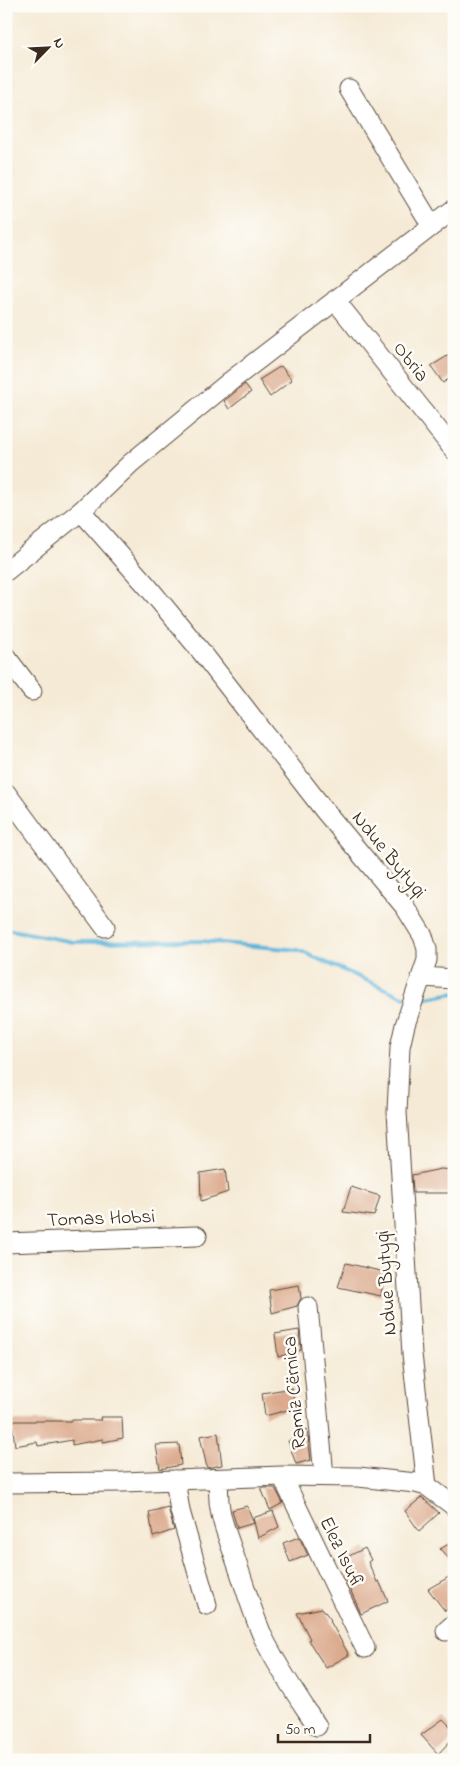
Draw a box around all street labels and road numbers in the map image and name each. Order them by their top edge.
street label: Obria [385,336,435,389]
street label: Ndue Bytyqi [344,806,432,906]
street label: Tomas Hobsi [46,1203,156,1236]
street label: Ndue Bytyqi [369,1229,406,1336]
street label: Ramiz Cërnica [276,1335,315,1451]
street label: Elez Isufi [311,1512,371,1594]

